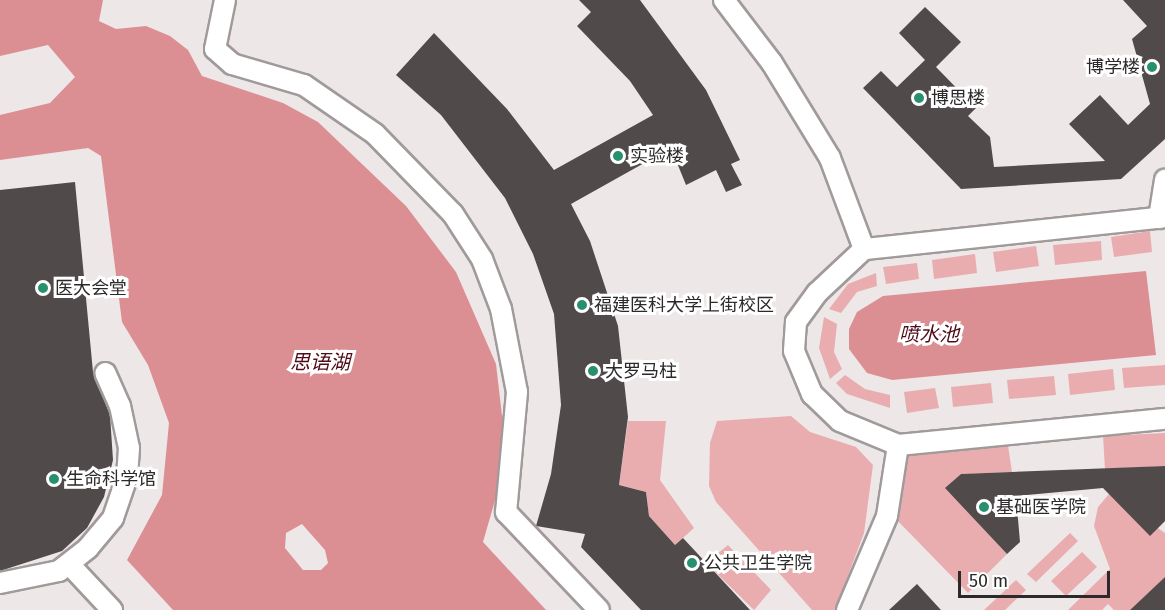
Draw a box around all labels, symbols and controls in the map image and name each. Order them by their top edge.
place label: 博学楼 [1086,56,1140,78]
marker: 博学楼 [1145,60,1159,74]
place label: 博思楼 [931,87,985,109]
marker: 博思楼 [912,91,926,105]
place label: 实验楼 [630,145,684,167]
marker: 实验楼 [611,149,625,163]
place label: 医大会堂 [55,277,127,299]
marker: 医大会堂 [36,281,50,295]
place label: 福建医科大学上街校区 [594,294,774,316]
marker: 福建医科大学上街校区 [575,298,589,312]
water label: 喷水池 [899,322,959,346]
water label: 思语湖 [290,350,350,374]
place label: 大罗马柱 [605,360,677,382]
marker: 大罗马柱 [586,364,600,378]
place label: 生命科学馆 [66,468,156,490]
marker: 生命科学馆 [47,472,61,486]
place label: 基础医学院 [996,496,1086,518]
marker: 基础医学院 [977,500,991,514]
place label: 公共卫生学院 [704,552,812,574]
marker: 公共卫生学院 [685,556,699,570]
scale bar [961,559,1112,597]
text: 50 m [969,570,1008,592]

